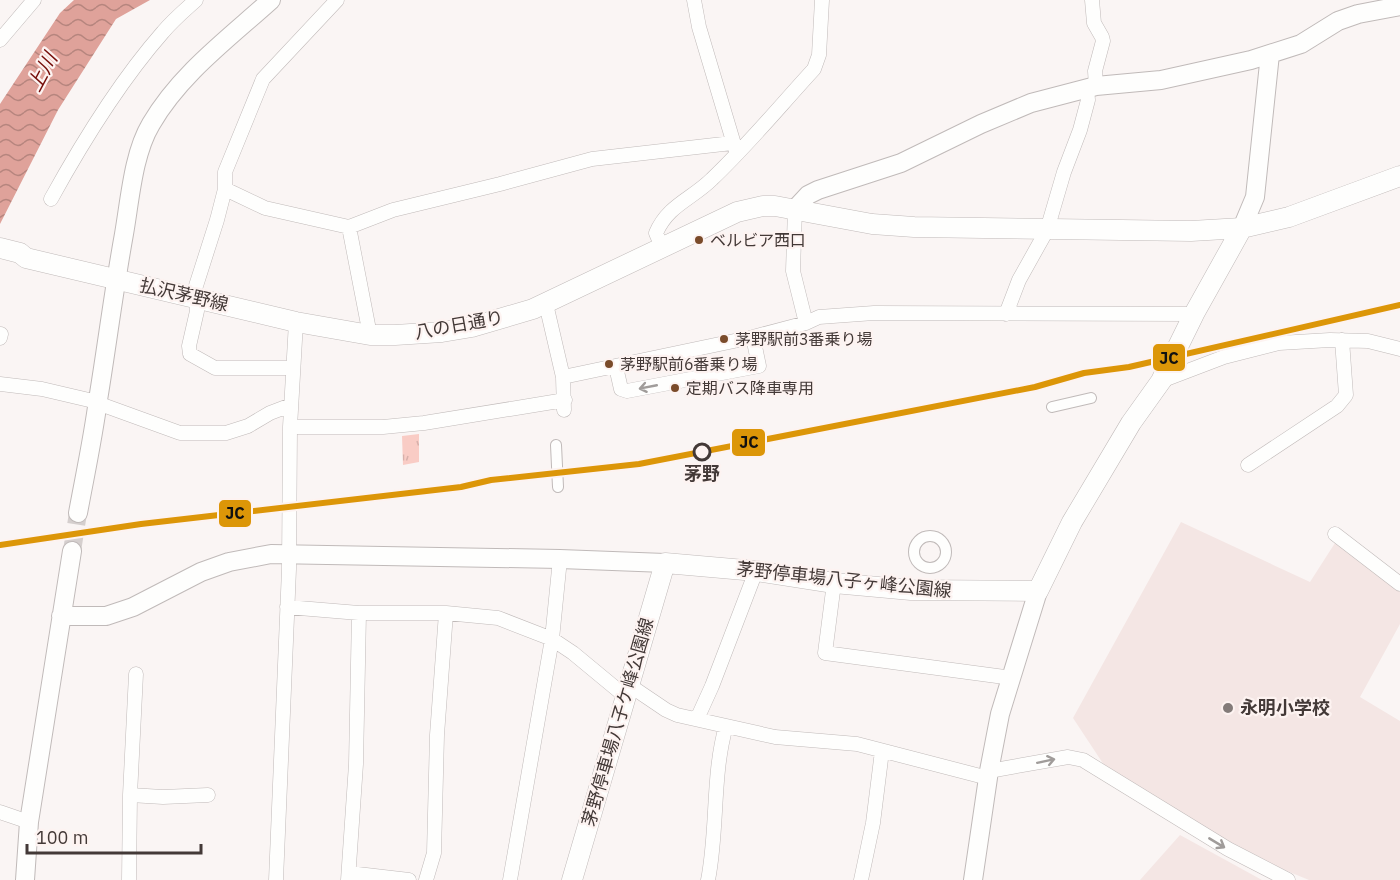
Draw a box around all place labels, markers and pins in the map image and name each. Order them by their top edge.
place label: ベルビア西口 [710,230,806,250]
marker: ベルビア西口 [693,234,705,246]
place label: 茅野駅前3番乗り場 [735,329,873,349]
marker: 茅野駅前3番乗り場 [718,333,730,345]
place label: 茅野駅前6番乗り場 [620,354,758,374]
marker: 茅野駅前6番乗り場 [603,358,615,370]
place label: 定期バス降車専用 [686,378,814,398]
marker: 定期バス降車専用 [669,382,681,394]
marker: 茅野 [693,443,711,461]
place label: 茅野 [684,462,720,485]
place label: 永明小学校 [1240,696,1330,719]
marker: 永明小学校 [1221,701,1235,715]

